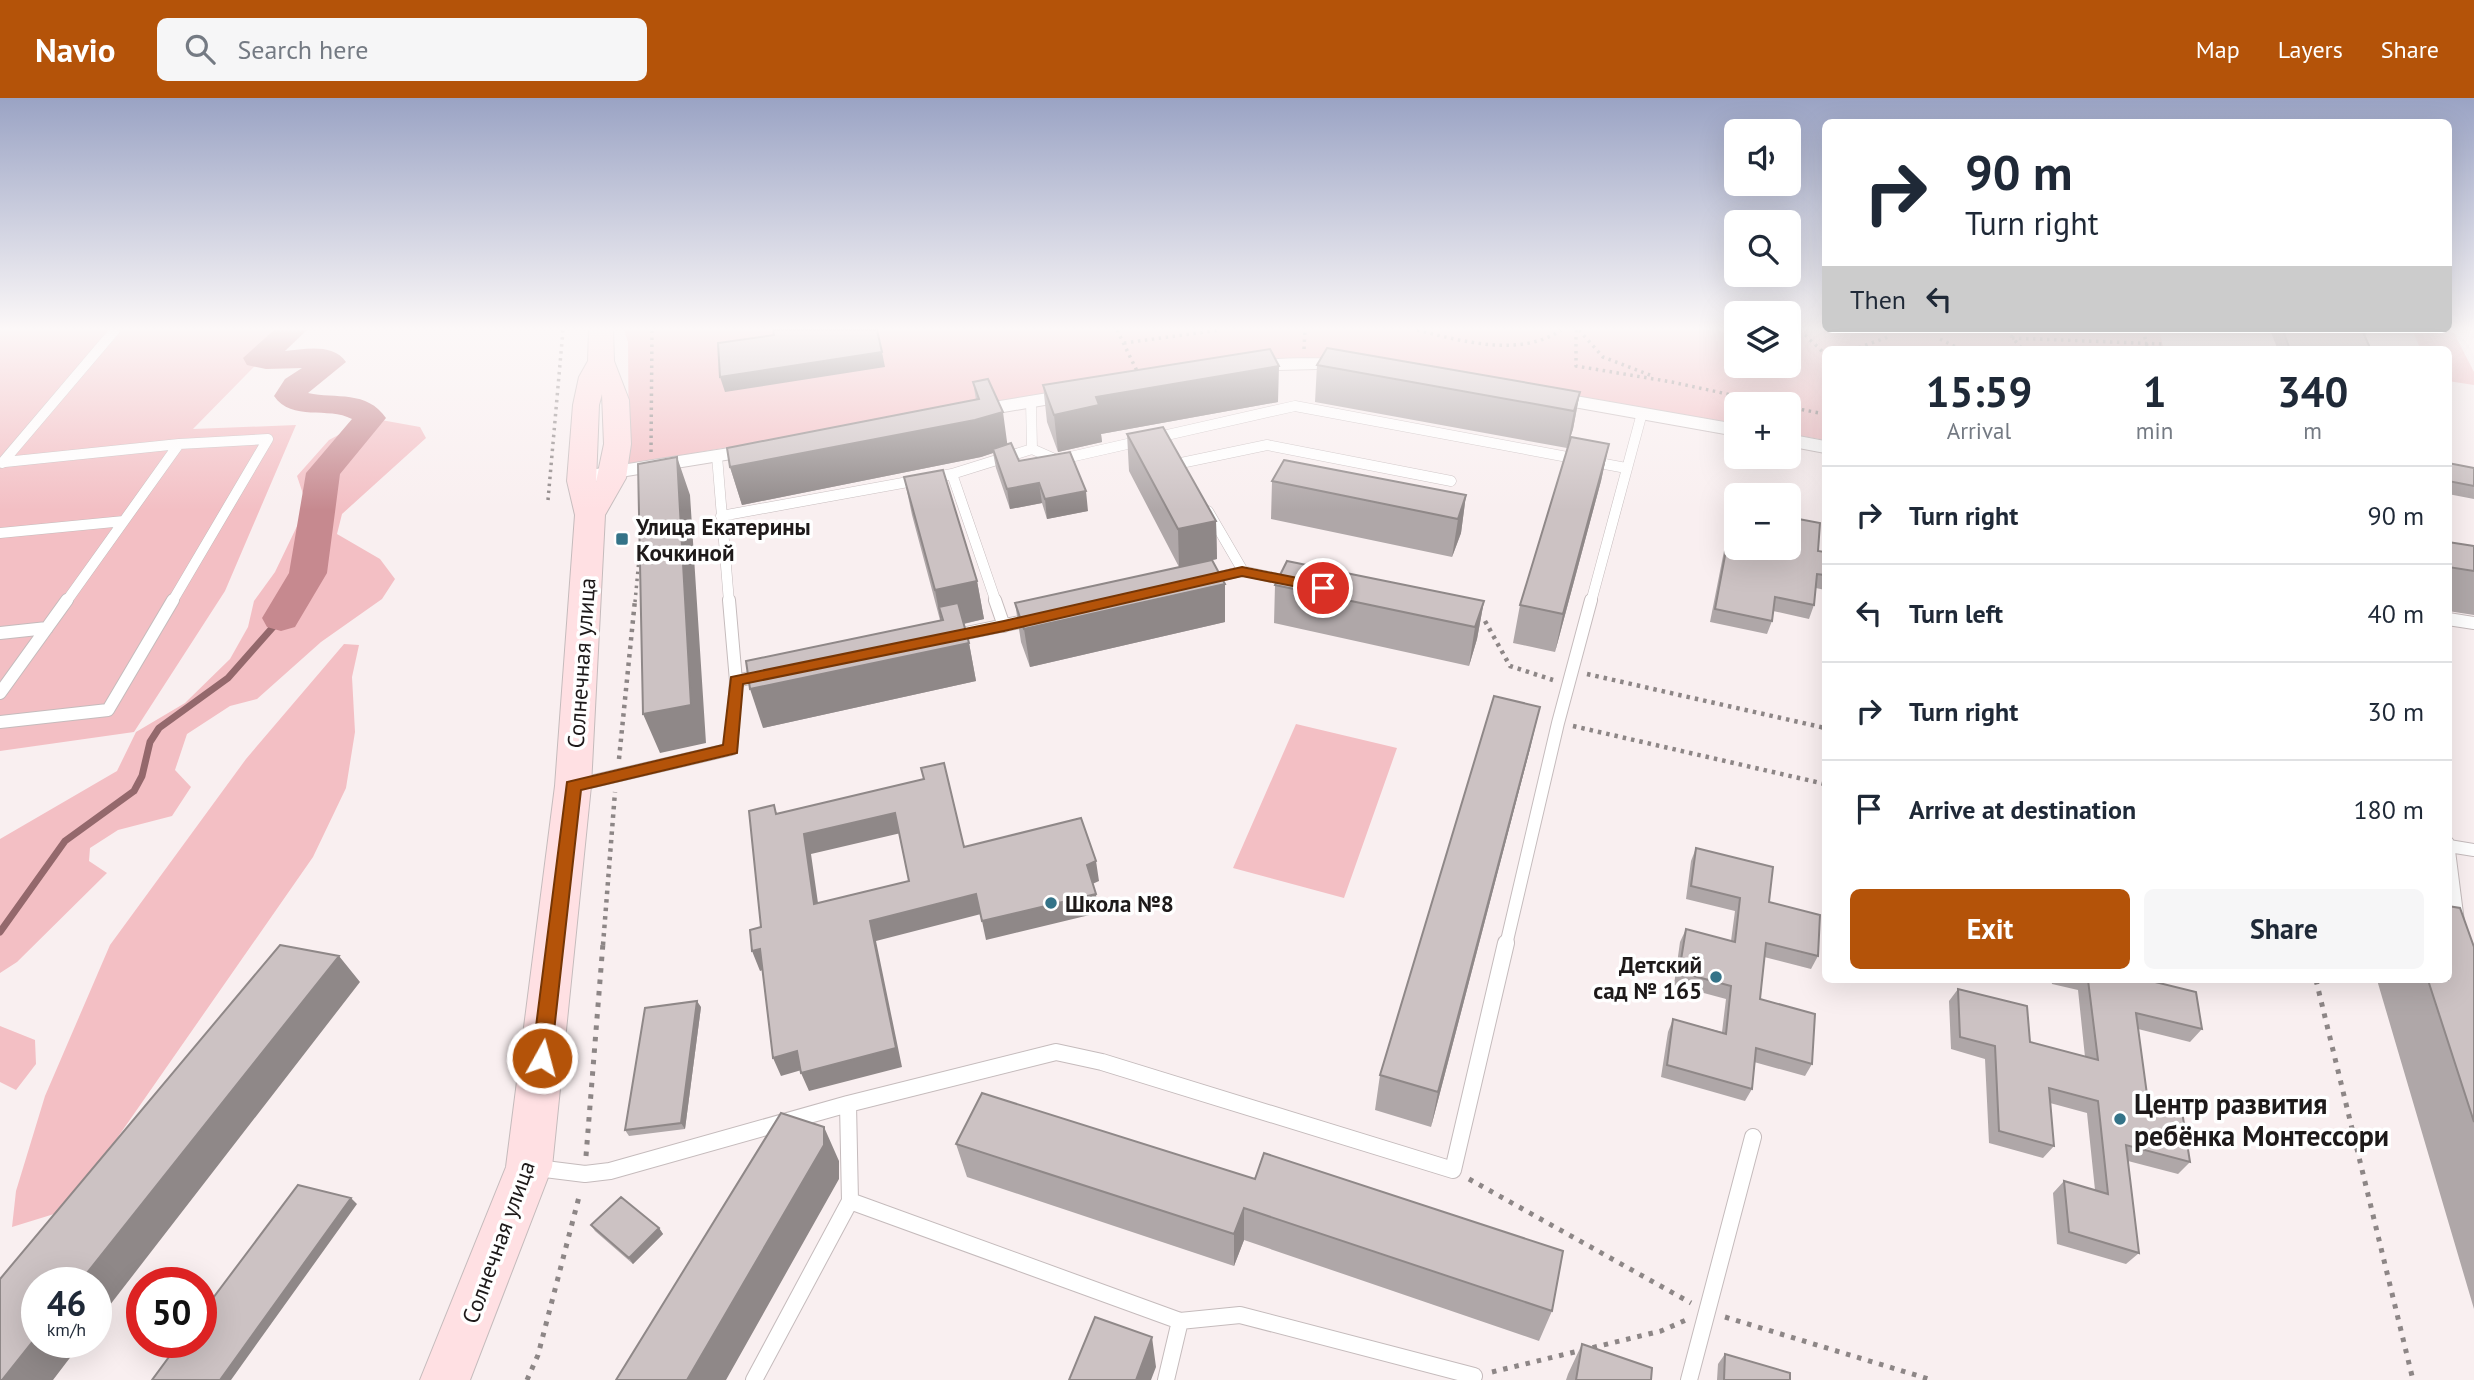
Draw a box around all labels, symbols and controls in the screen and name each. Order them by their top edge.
search box [157,18,647,81]
text: Navio [35,28,115,71]
icon: search [181,30,219,68]
text: Search here [237,33,369,66]
text: Map [2196,34,2240,65]
text: Layers [2278,34,2343,65]
text: Share [2381,34,2439,65]
map controls [1724,119,1801,560]
button: sound [1724,119,1801,196]
text: 90 m [1965,140,2072,204]
icon: right [1850,147,1941,238]
text: Turn right [1965,202,2099,244]
button: search [1724,210,1801,287]
icon: left [1920,280,1958,318]
text: Then [1850,283,1906,316]
button: layers [1724,301,1801,378]
text: 15:59 [1926,364,2032,419]
text: 1 [2143,364,2166,419]
text: 340 [2277,364,2348,419]
button: + [1724,392,1801,469]
text: Arrival [1947,416,2011,445]
text: min [2136,416,2173,445]
text: m [2303,416,2322,445]
button: − [1724,483,1801,560]
icon: right [1850,496,1888,534]
text: Turn right [1909,499,2018,532]
text: 90 m [2368,499,2424,532]
place label: Улица Екатерины Кочкиной [635,512,811,567]
marker: Улица Екатерины Кочкиной [614,531,630,547]
pin [1293,558,1353,618]
icon: arrive [1304,569,1342,607]
street label: Солнечная улица [561,577,601,749]
icon: left [1850,594,1888,632]
text: Turn left [1909,597,2003,630]
text: 40 m [2368,597,2424,630]
icon: right [1850,692,1888,730]
text: Turn right [1909,695,2018,728]
text: 30 m [2368,695,2424,728]
icon: arrive [1850,790,1888,828]
text: Arrive at destination [1909,793,2136,826]
text: 180 m [2353,793,2424,826]
place label: Школа №8 [1065,889,1174,918]
button: Exit [1850,889,2130,969]
button: Share [2144,889,2424,969]
marker: Школа №8 [1043,895,1059,911]
place label: Детский сад № 165 [1593,950,1702,1005]
marker: Детский сад № 165 [1708,969,1724,985]
position arrow [505,1021,579,1095]
place label: Центр развития ребёнка Монтессори [2134,1085,2389,1154]
marker: Центр развития ребёнка Монтессори [2112,1111,2128,1127]
street label: Солнечная улица [455,1157,541,1327]
speed limit sign: 50 [126,1267,217,1358]
text: 46 [47,1280,86,1326]
text: km/h [47,1318,86,1341]

